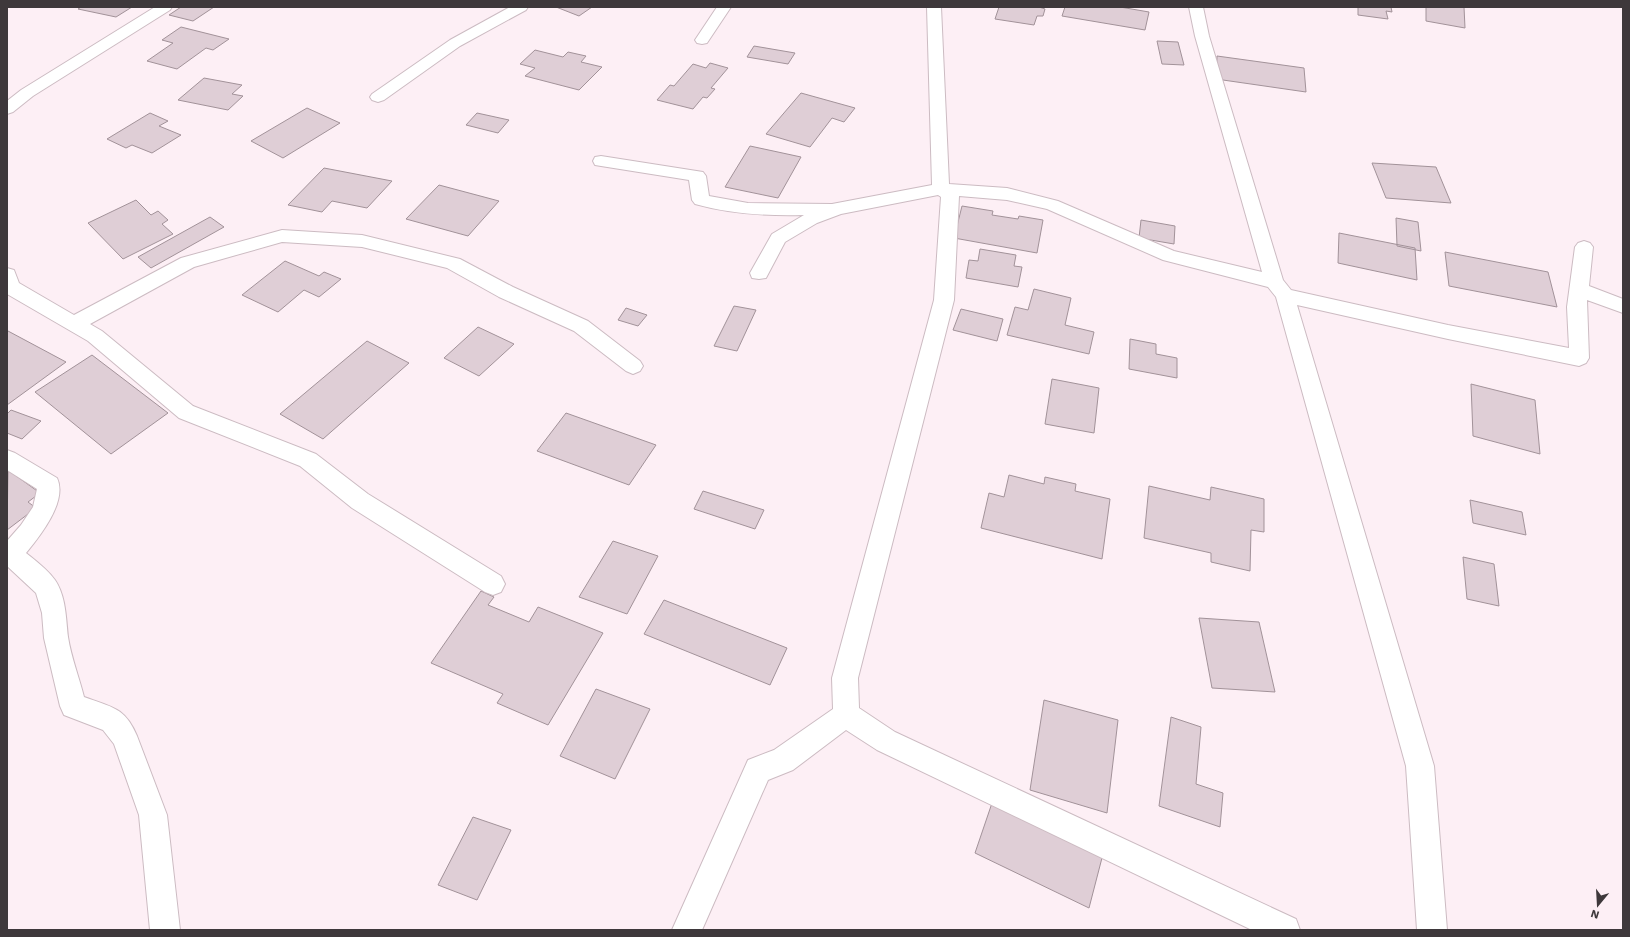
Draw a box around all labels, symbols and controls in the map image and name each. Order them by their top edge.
north arrow [1578,885,1618,925]
text: N [1589,907,1601,921]

